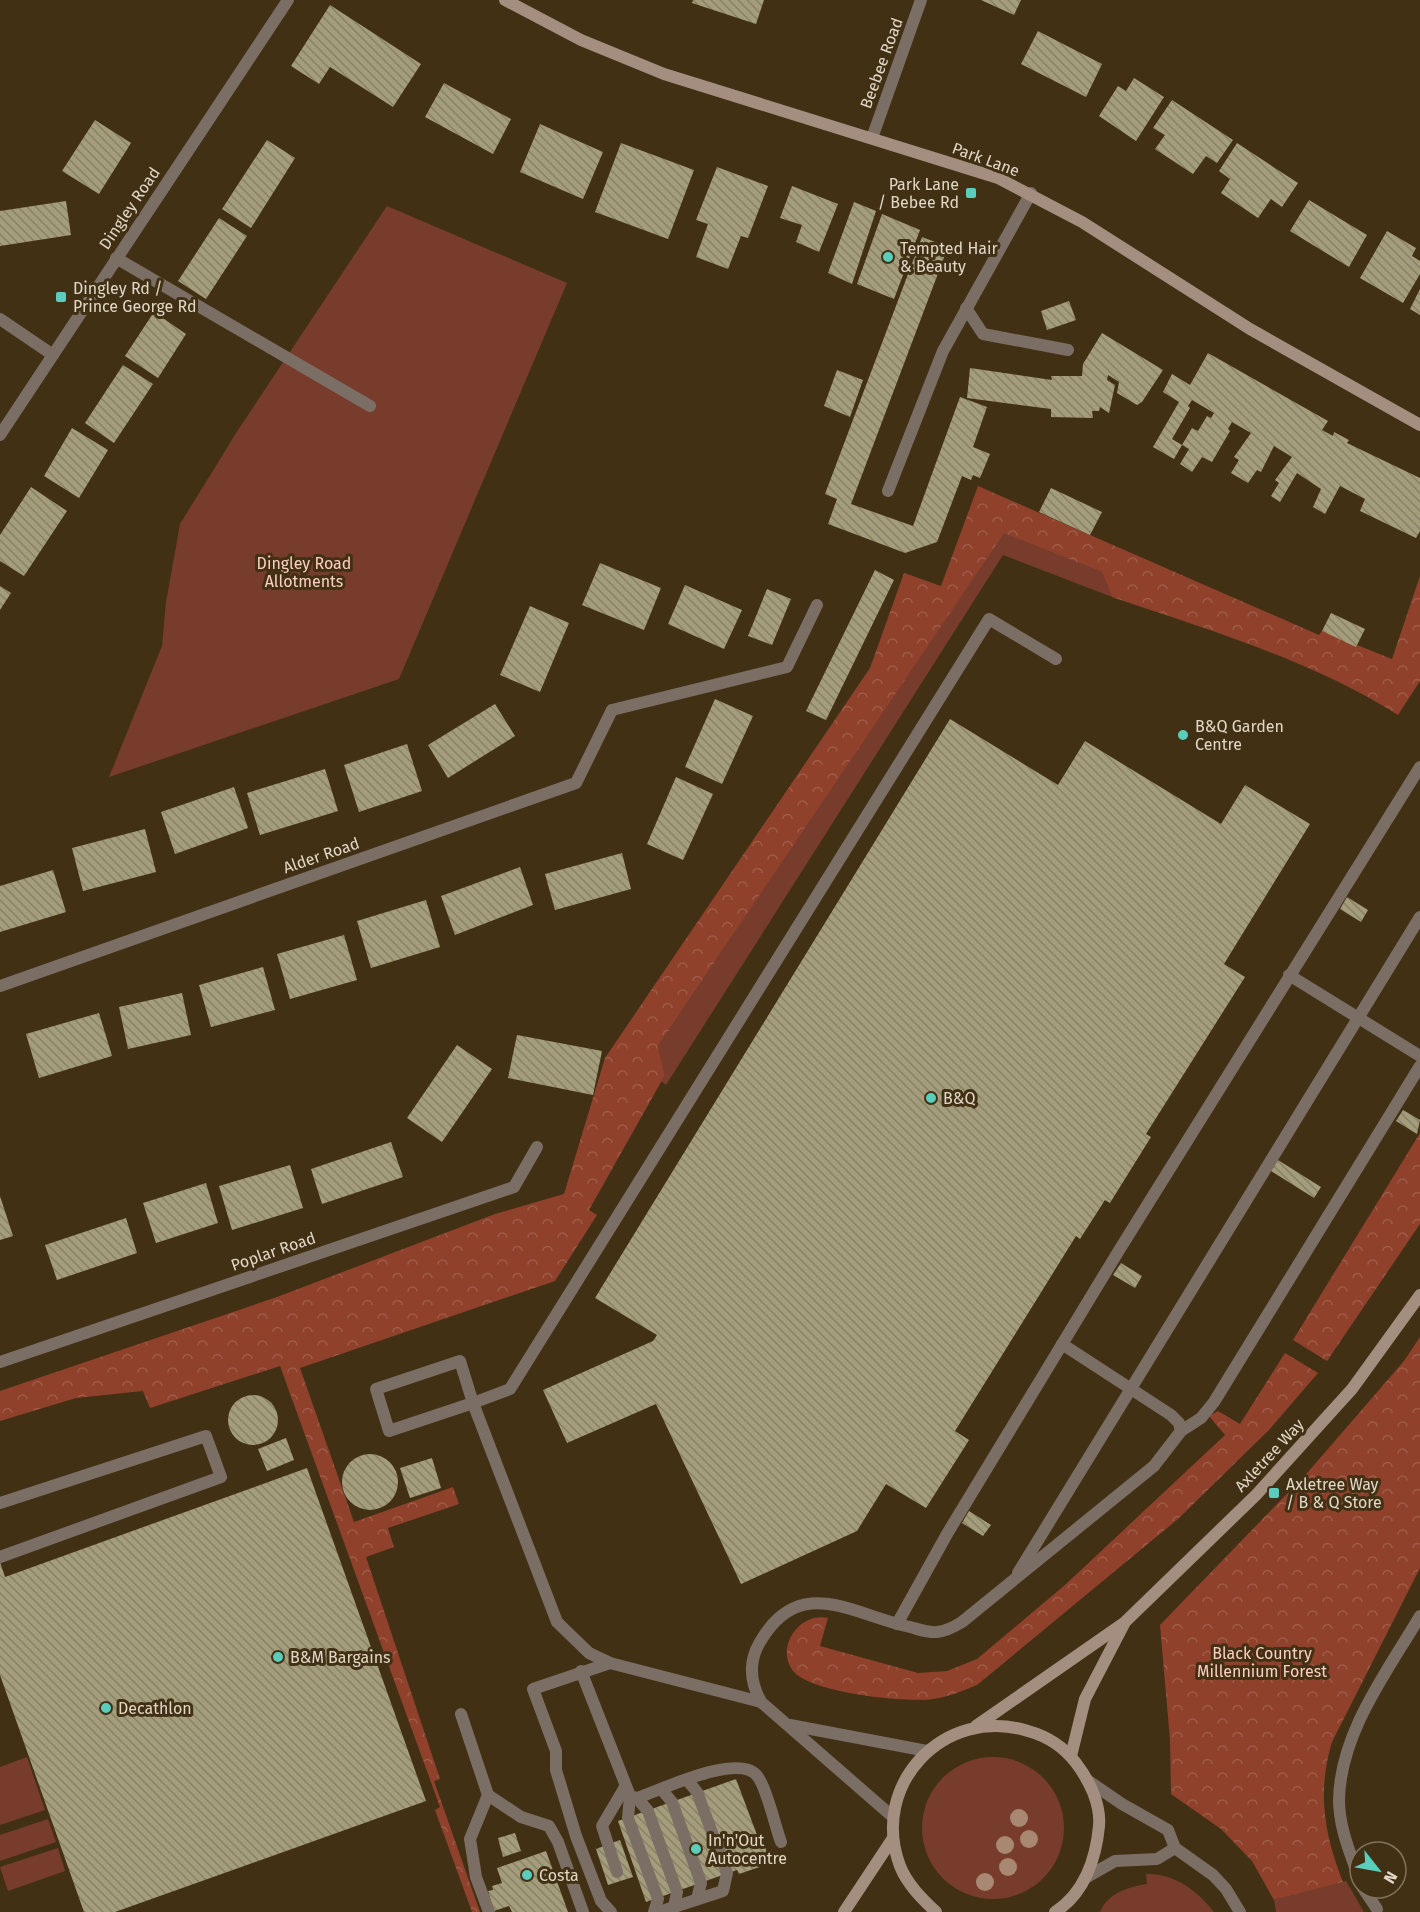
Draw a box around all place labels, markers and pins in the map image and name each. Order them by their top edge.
place label: Park Lane / Bebee Rd [878,175,959,212]
marker: Park Lane / Bebee Rd [964,186,978,200]
place label: Tempted Hair & Beauty [900,239,998,276]
marker: Tempted Hair & Beauty [881,250,895,264]
place label: Dingley Rd / Prince George Rd [73,279,196,316]
marker: Dingley Rd / Prince George Rd [54,290,68,304]
place label: B&Q Garden Centre [1195,717,1284,754]
marker: B&Q Garden Centre [1176,728,1190,742]
place label: B&Q [943,1089,975,1108]
marker: B&Q [924,1091,938,1105]
place label: Axletree Way / B & Q Store [1286,1475,1382,1512]
marker: Axletree Way / B & Q Store [1267,1486,1281,1500]
place label: B&M Bargains [290,1648,391,1667]
marker: B&M Bargains [271,1650,285,1664]
place label: Decathlon [118,1699,192,1718]
marker: Decathlon [99,1701,113,1715]
place label: In'n'Out Autocentre [708,1831,787,1868]
marker: In'n'Out Autocentre [689,1842,703,1856]
place label: Costa [539,1866,579,1885]
marker: Costa [520,1868,534,1882]

